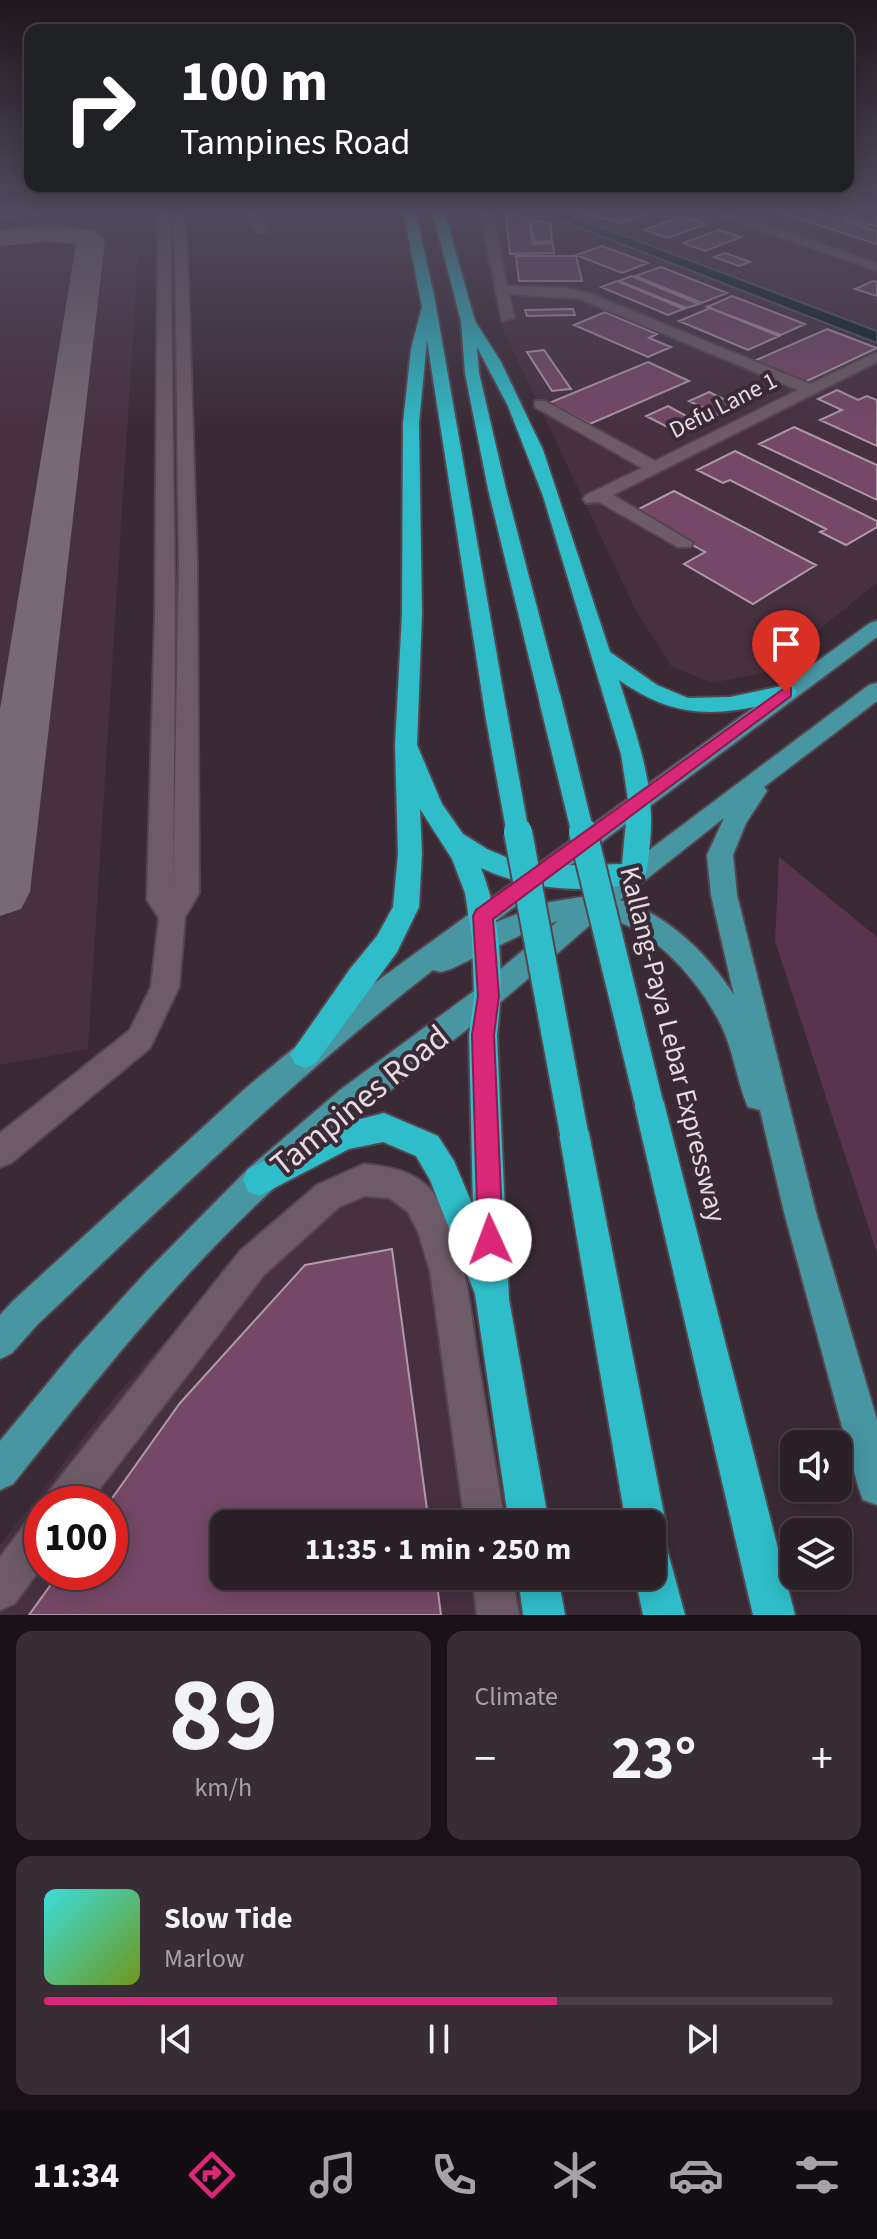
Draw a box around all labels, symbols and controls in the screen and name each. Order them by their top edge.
text: 100 m [180,43,328,122]
icon: right [48,56,152,160]
text: Tampines Road [180,117,411,168]
street label: Defu Lane 1 [663,363,783,448]
pin [752,610,820,692]
icon: arrive [764,622,808,666]
street label: Kallang-Paya Lebar Expressway [609,862,737,1226]
street label: Tampines Road [260,1014,460,1189]
position arrow [448,1198,532,1282]
map controls [780,1430,852,1590]
button: sound [780,1430,852,1502]
speed limit sign: 100 [24,1486,128,1590]
button: layers [780,1518,852,1590]
text: 11:35 · 1 min · 250 m [305,1528,571,1571]
text: 89 [168,1643,278,1791]
text: Climate [475,1678,558,1715]
text: 23° [611,1717,696,1802]
text: − [475,1728,496,1791]
text: + [811,1728,833,1791]
text: km/h [194,1769,252,1806]
text: Slow Tide [164,1897,293,1940]
text: Marlow [164,1940,244,1977]
icon: previous [154,2017,198,2061]
icon: pause [417,2017,461,2061]
icon: next [680,2017,724,2061]
icon: directions [184,2147,240,2203]
icon: music [305,2147,361,2203]
icon: phone [426,2147,482,2203]
icon: climate [547,2147,603,2203]
icon: car [668,2147,724,2203]
icon: filters [789,2147,845,2203]
text: 11:34 [32,2150,119,2201]

